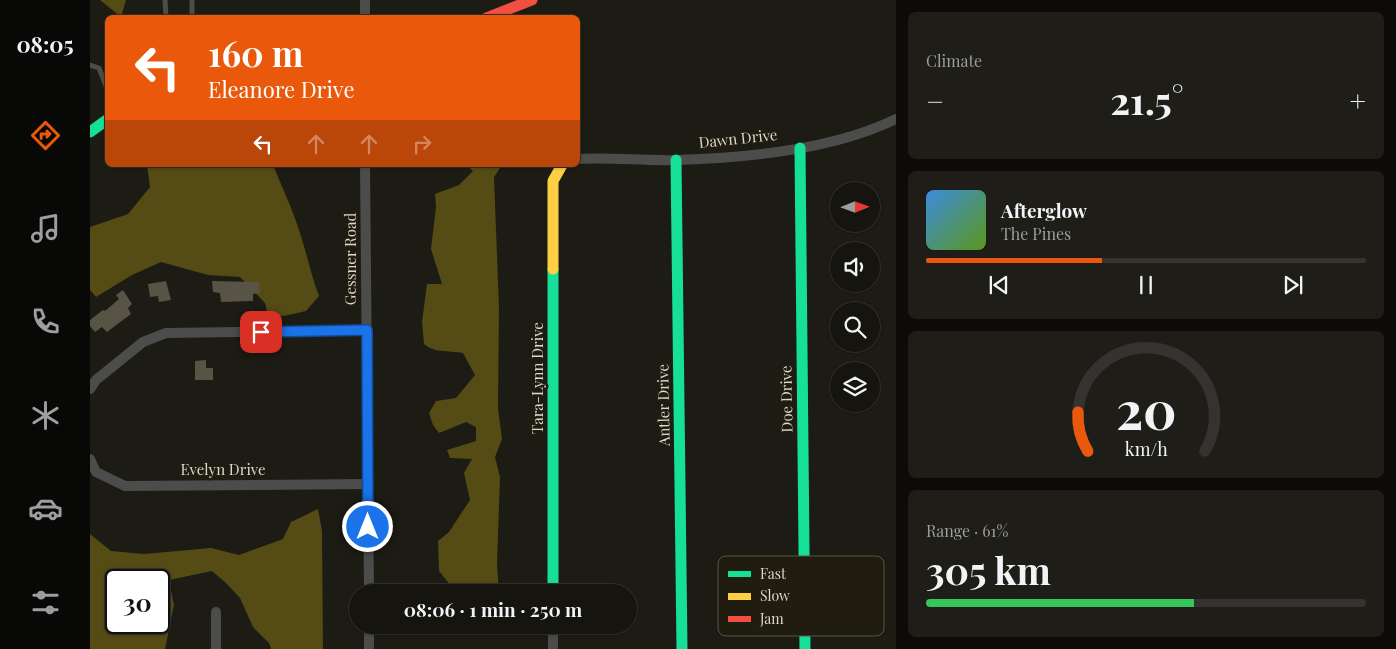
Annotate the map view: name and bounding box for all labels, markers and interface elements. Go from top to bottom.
text: 08:05 [16,29,74,59]
text: 160 m [208,29,303,76]
icon: left [125,35,190,100]
text: Climate [926,50,982,71]
text: Eleanore Drive [208,74,355,104]
text: 21.5° [1110,74,1183,125]
text: − [926,82,944,119]
text: + [1350,82,1366,119]
icon: directions [28,118,63,153]
street label: Dawn Drive [698,124,778,152]
icon: left [249,130,277,158]
icon: ahead [302,130,330,158]
icon: ahead [355,130,383,158]
icon: right [408,130,436,158]
north arrow [830,182,880,232]
map controls [830,182,880,412]
text: Afterglow [1001,197,1087,223]
icon: music [28,211,63,246]
street label: Gessner Road [340,213,360,305]
text: The Pines [1001,223,1071,244]
button: sound [830,242,880,292]
icon: previous [985,271,1013,299]
icon: pause [1132,271,1160,299]
icon: next [1279,271,1307,299]
button: search [830,302,880,352]
icon: phone [28,304,63,339]
pin [240,311,282,353]
icon: arrive [247,318,275,346]
street label: Tara-Lynn Drive [527,322,547,434]
button: layers [830,362,880,412]
street label: Antler Drive [652,364,674,447]
street label: Doe Drive [775,365,797,433]
text: 20 [1116,374,1176,443]
icon: climate [28,398,63,433]
text: km/h [1125,437,1168,460]
street label: Evelyn Drive [180,459,266,479]
icon: car [28,491,63,526]
position arrow [341,500,393,552]
text: Range · 61% [926,520,1008,541]
text: 305 km [926,544,1051,595]
legend [718,556,884,636]
text: Fast [760,564,787,583]
speed limit sign: 30 [105,569,170,634]
icon: filters [28,585,63,620]
text: Slow [760,586,790,605]
text: 08:06 · 1 min · 250 m [404,596,582,622]
text: Jam [759,609,784,628]

